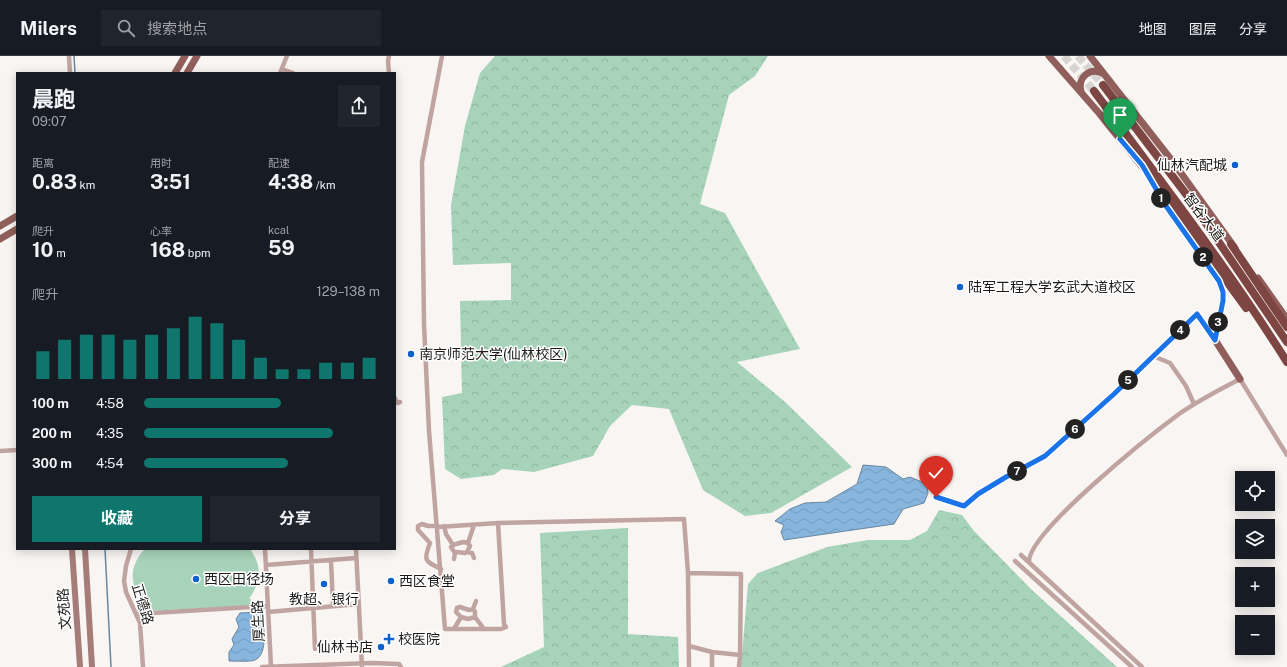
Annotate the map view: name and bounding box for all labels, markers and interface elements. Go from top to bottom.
search box [101,10,381,46]
text: Milers [20,17,77,39]
icon: search [115,17,137,39]
text: 搜索地点 [147,20,207,37]
text: 地图 [1139,21,1167,37]
text: 图层 [1189,21,1217,37]
text: 分享 [1239,21,1267,37]
button: share [338,85,380,127]
text: 晨跑 [32,86,76,112]
pin [1103,98,1137,139]
icon: arrive [1109,104,1131,126]
text: 09:07 [32,114,66,129]
text: 距离 [32,157,54,169]
text: 用时 [150,157,172,169]
text: 配速 [268,157,290,169]
place label: 仙林汽配城 [1157,157,1227,173]
marker: 仙林汽配城 [1230,160,1240,170]
text: 0.83 [32,170,77,194]
text: 3:51 [150,170,191,194]
text: 4:38 [268,170,313,194]
text: km [77,179,95,191]
text: /km [313,179,335,191]
pin: 1 [1151,188,1171,208]
street label: 智谷大道 [1181,190,1227,244]
text: 1 [1159,192,1163,204]
text: kcal [268,224,289,236]
text: 爬升 [32,225,54,237]
text: 心率 [150,225,172,237]
text: 59 [268,236,295,260]
text: 10 [32,238,53,262]
text: 168 [150,238,185,262]
text: m [53,247,66,259]
text: bpm [185,247,210,259]
pin: 2 [1193,247,1213,267]
text: 2 [1200,251,1207,263]
place label: 陆军工程大学玄武大道校区 [968,279,1136,295]
marker: 陆军工程大学玄武大道校区 [955,282,965,292]
text: 129–138 m [316,284,380,299]
text: 爬升 [32,287,58,302]
pin: 3 [1208,312,1228,332]
text: 3 [1214,316,1222,328]
pin: 4 [1170,320,1190,340]
text: 4 [1176,324,1184,336]
place label: 南京师范大学(仙林校区) [419,346,568,362]
marker: 南京师范大学(仙林校区) [406,349,416,359]
pin: 5 [1118,370,1138,390]
text: 5 [1124,374,1132,386]
text: 100 m [32,396,69,411]
text: 4:58 [96,396,124,411]
pin: 6 [1065,419,1085,439]
text: 6 [1071,423,1079,435]
text: 200 m [32,426,72,441]
text: 4:35 [96,426,124,441]
text: 300 m [32,456,72,471]
text: 4:54 [96,456,124,471]
pin [919,456,953,497]
pin: 7 [1007,461,1027,481]
icon: check [925,462,947,484]
text: 7 [1014,465,1020,477]
map controls [1235,471,1275,655]
button: locate [1235,471,1275,511]
button: 收藏 [32,496,202,542]
button: 分享 [210,496,380,542]
button: layers [1235,519,1275,559]
button: + [1235,567,1275,607]
place label: 西区田径场 [204,571,274,587]
place label: 西区食堂 [399,573,455,589]
marker: 西区田径场 [191,574,201,584]
marker: 西区食堂 [386,576,396,586]
marker: 教超、银行 [319,579,329,589]
street label: 正德路 [129,582,157,626]
street label: 文苑路 [55,587,73,631]
place label: 教超、银行 [289,591,359,607]
street label: 厚生路 [249,600,267,642]
button: − [1235,615,1275,655]
place label: 校医院 [398,631,440,647]
marker: 校医院 [383,633,395,645]
place label: 仙林书店 [317,639,373,655]
marker: 仙林书店 [376,642,386,652]

